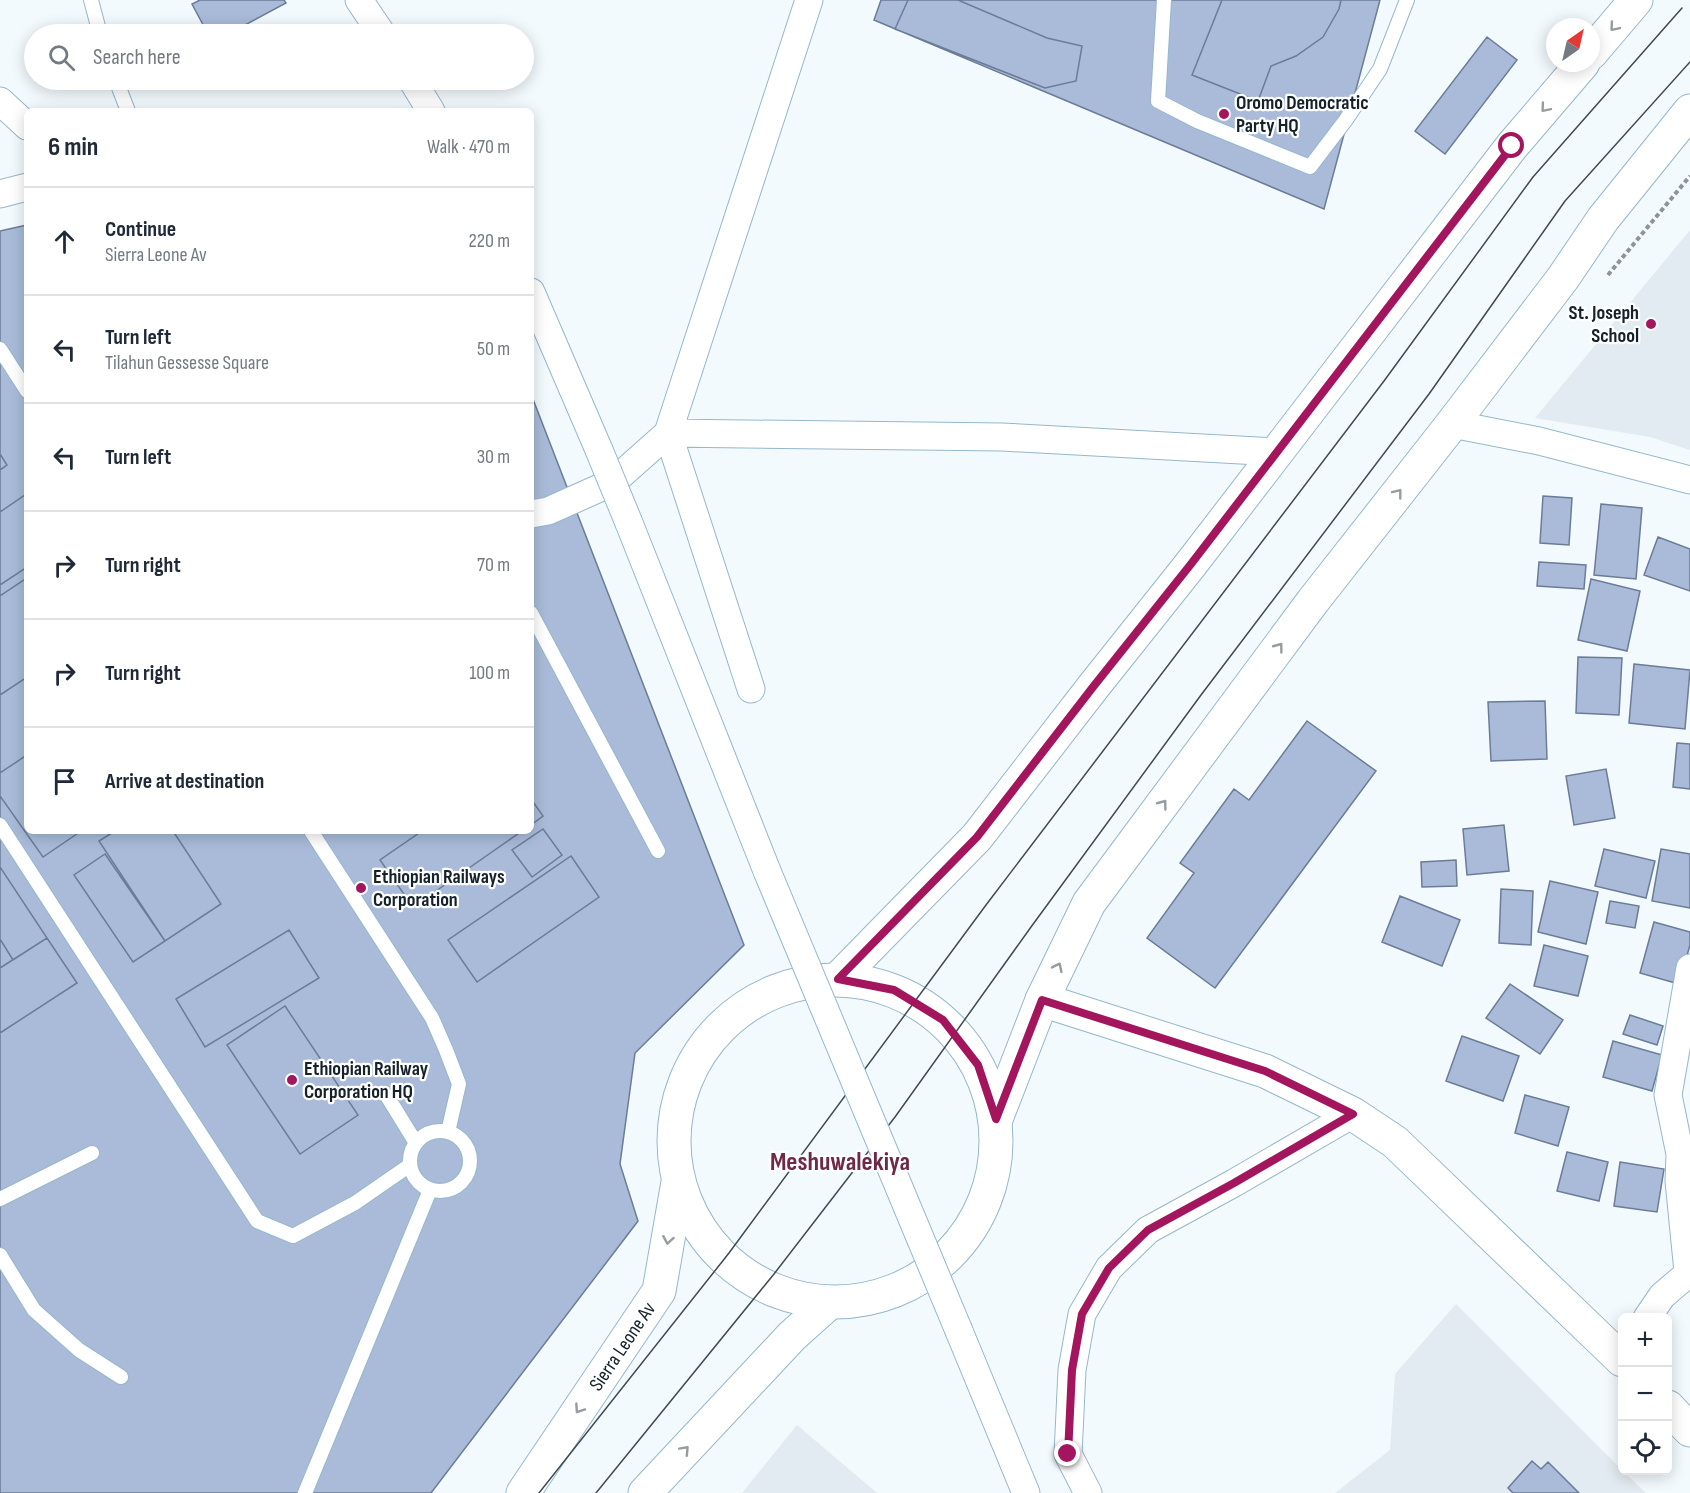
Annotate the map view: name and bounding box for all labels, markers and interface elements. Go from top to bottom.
north arrow [1546,18,1600,72]
one-way arrow [1610,20,1621,31]
search box [24,24,534,90]
icon: search [45,41,78,74]
text: Search here [93,44,180,71]
place label: Oromo Democratic Party HQ [1236,91,1369,138]
one-way arrow [1541,101,1552,112]
marker: Oromo Democratic Party HQ [1217,107,1231,121]
text: 6 min [48,132,98,163]
route start [1498,132,1524,158]
text: Walk · 470 m [427,135,510,159]
text: Continue [105,216,176,243]
icon: ahead [48,225,81,258]
text: 220 m [469,229,510,253]
text: Sierra Leone Av [105,243,207,267]
place label: St. Joseph School [1568,301,1639,348]
marker: St. Joseph School [1644,317,1658,331]
text: Turn left [105,324,171,351]
icon: left [48,333,81,366]
text: 50 m [477,337,510,361]
text: Tilahun Gessesse Square [105,351,269,375]
icon: left [48,441,81,474]
text: Turn left [105,444,171,471]
text: 30 m [477,445,510,469]
one-way arrow [1391,489,1402,500]
icon: right [48,549,81,582]
text: Turn right [105,552,181,579]
text: 70 m [477,553,510,577]
one-way arrow [1272,643,1283,654]
icon: right [48,657,81,690]
text: Turn right [105,660,181,687]
text: 100 m [469,661,510,685]
icon: arrive [48,765,81,798]
text: Arrive at destination [105,768,264,795]
one-way arrow [1155,800,1166,811]
place label: Ethiopian Railways Corporation [373,865,505,912]
marker: Ethiopian Railways Corporation [354,881,368,895]
one-way arrow [1051,963,1062,974]
place label: Ethiopian Railway Corporation HQ [304,1057,429,1104]
marker: Ethiopian Railway Corporation HQ [285,1073,299,1087]
district label: Meshuwalekiya [770,1147,910,1178]
one-way arrow [662,1234,675,1244]
street label: Sierra Leone Av [584,1298,661,1396]
map controls [1618,1313,1672,1475]
button: + [1618,1313,1672,1367]
button: − [1618,1367,1672,1421]
one-way arrow [575,1403,586,1414]
button: locate [1618,1421,1672,1475]
route end [1054,1440,1080,1466]
one-way arrow [678,1447,689,1457]

